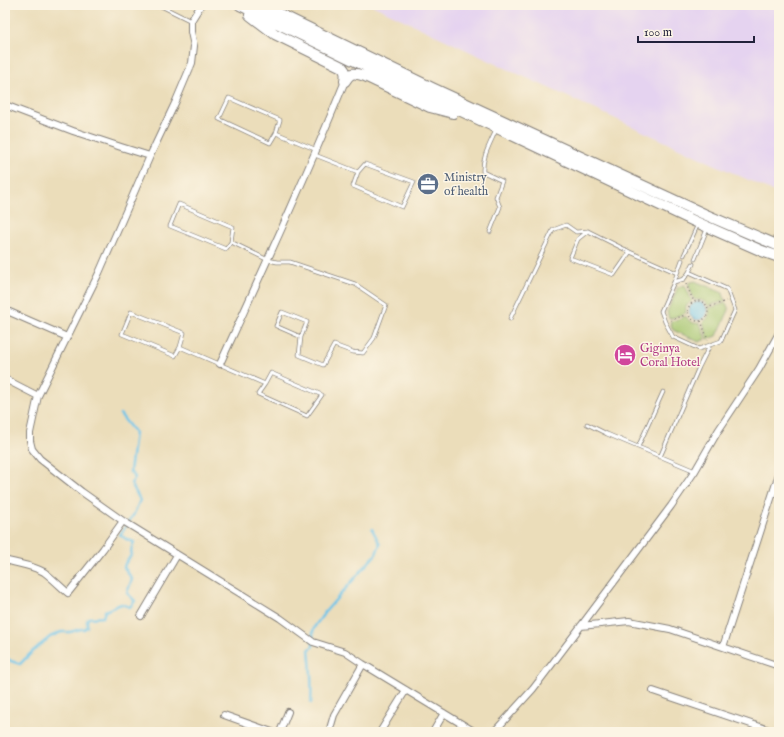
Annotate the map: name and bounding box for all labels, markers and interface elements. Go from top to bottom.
scale bar [638,18,754,44]
text: 100 m [644,25,672,40]
place label: Ministry of health [444,170,489,199]
office icon: Ministry of health [415,171,441,197]
place label: Giginya Coral Hotel [640,341,701,370]
hotel icon: Giginya Coral Hotel [612,342,638,368]

